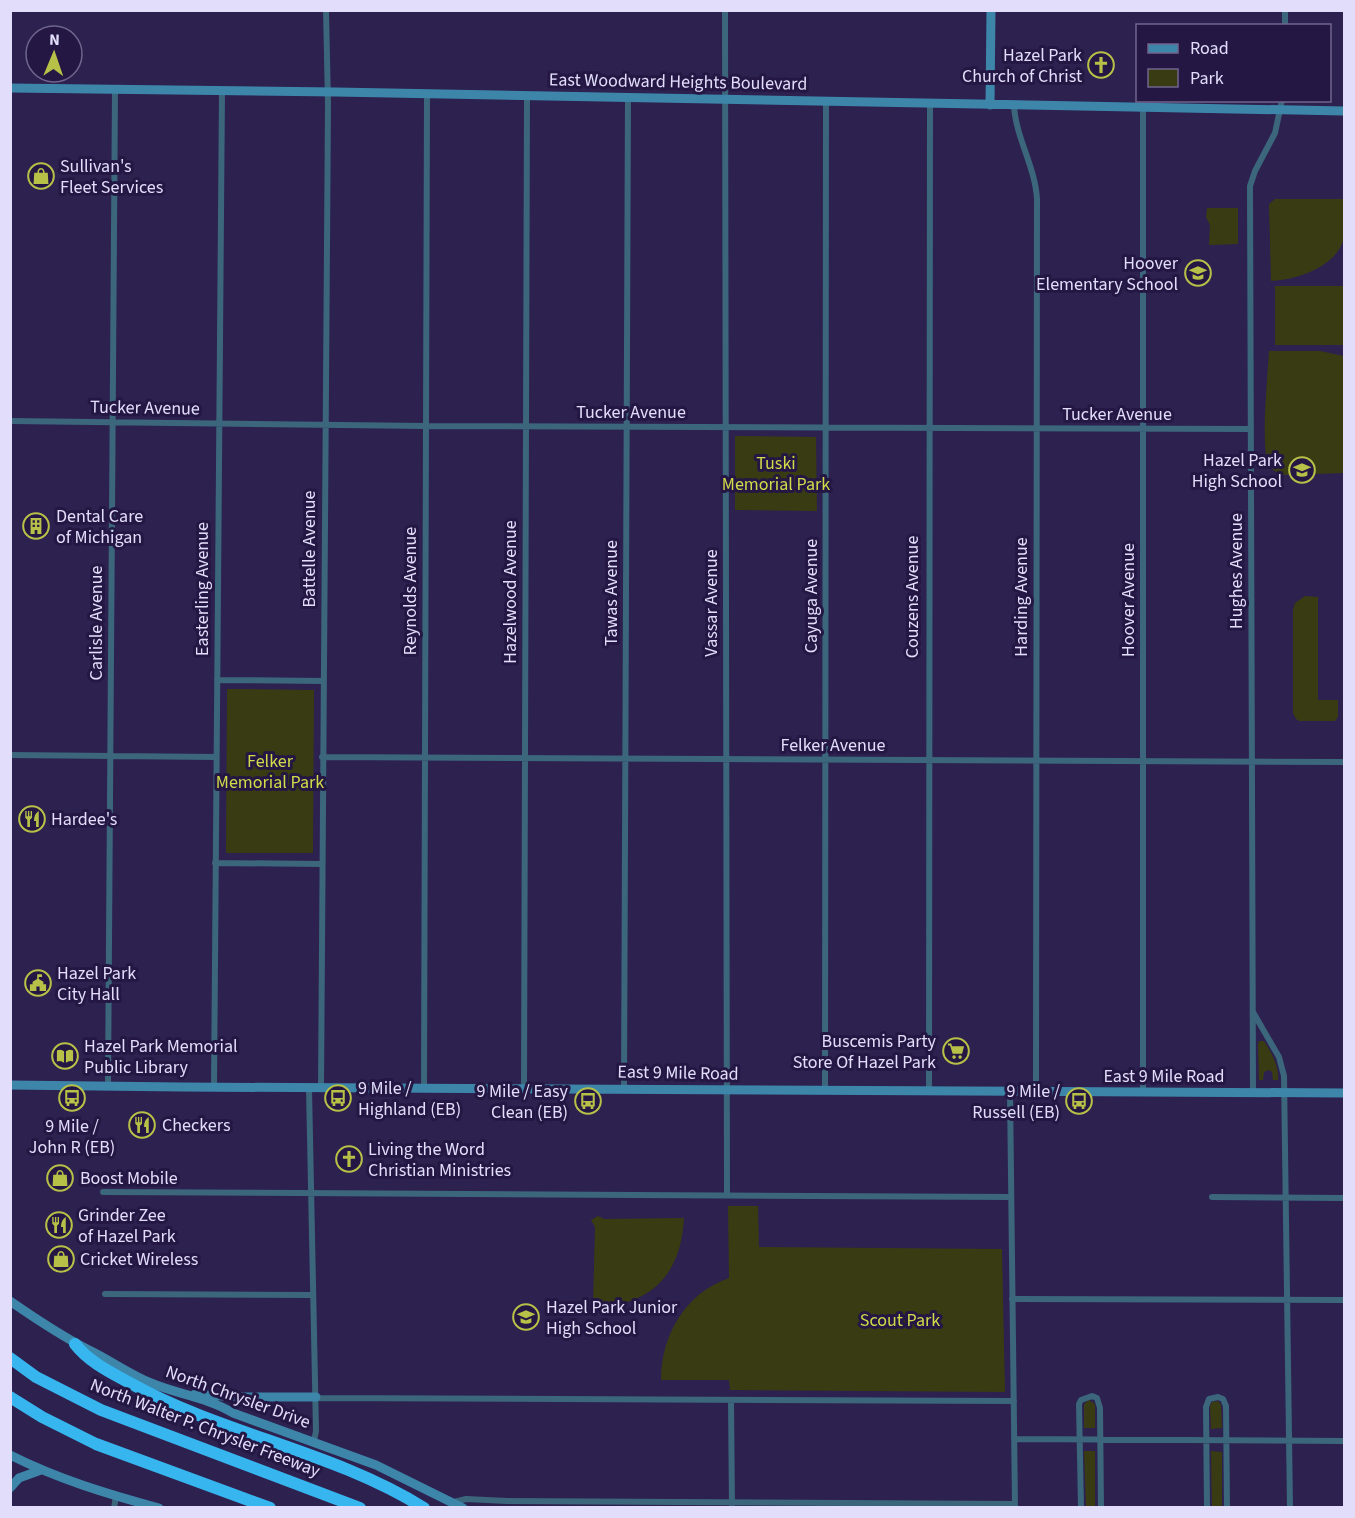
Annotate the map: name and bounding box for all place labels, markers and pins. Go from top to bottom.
place label: Hazel Park Church of Christ [962,43,1082,89]
church icon: Hazel Park Church of Christ [1086,50,1116,80]
place label: Sullivan's Fleet Services [60,154,163,200]
shop icon: Sullivan's Fleet Services [26,161,56,191]
place label: Hoover Elementary School [1036,251,1179,297]
school or university icon: Hoover Elementary School [1183,258,1213,288]
place label: Hazel Park High School [1192,448,1282,494]
school or university icon: Hazel Park High School [1287,455,1317,485]
place label: Dental Care of Michigan [56,504,143,550]
building icon: Dental Care of Michigan [21,511,51,541]
restaurant icon: Hardee's [17,804,47,834]
place label: Hardee's [51,807,117,832]
place label: Hazel Park City Hall [57,961,136,1007]
public building icon: Hazel Park City Hall [23,968,53,998]
place label: Buscemis Party Store Of Hazel Park [793,1029,937,1075]
place label: Hazel Park Memorial Public Library [84,1034,238,1080]
supermarket icon: Buscemis Party Store Of Hazel Park [941,1036,971,1066]
library icon: Hazel Park Memorial Public Library [50,1041,80,1071]
place label: 9 Mile / Highland (EB) [358,1076,461,1122]
place label: 9 Mile / Easy Clean (EB) [476,1079,569,1125]
place label: 9 Mile / Russell (EB) [972,1079,1061,1125]
bus stop icon: 9 Mile / John R (EB) [57,1083,87,1113]
bus stop icon: 9 Mile / Highland (EB) [323,1083,353,1113]
bus stop icon: 9 Mile / Easy Clean (EB) [573,1086,603,1116]
bus stop icon: 9 Mile / Russell (EB) [1064,1086,1094,1116]
restaurant icon: Checkers [127,1110,157,1140]
place label: Checkers [162,1113,230,1138]
place label: 9 Mile / John R (EB) [29,1114,115,1160]
place label: Living the Word Christian Ministries [368,1137,511,1183]
church icon: Living the Word Christian Ministries [334,1144,364,1174]
shop icon: Boost Mobile [45,1163,75,1193]
place label: Boost Mobile [80,1166,178,1191]
place label: Grinder Zee of Hazel Park [78,1203,176,1249]
restaurant icon: Grinder Zee of Hazel Park [44,1210,74,1240]
shop icon: Cricket Wireless [46,1244,76,1274]
place label: Cricket Wireless [80,1247,198,1272]
place label: Hazel Park Junior High School [546,1295,678,1341]
school or university icon: Hazel Park Junior High School [511,1302,541,1332]

